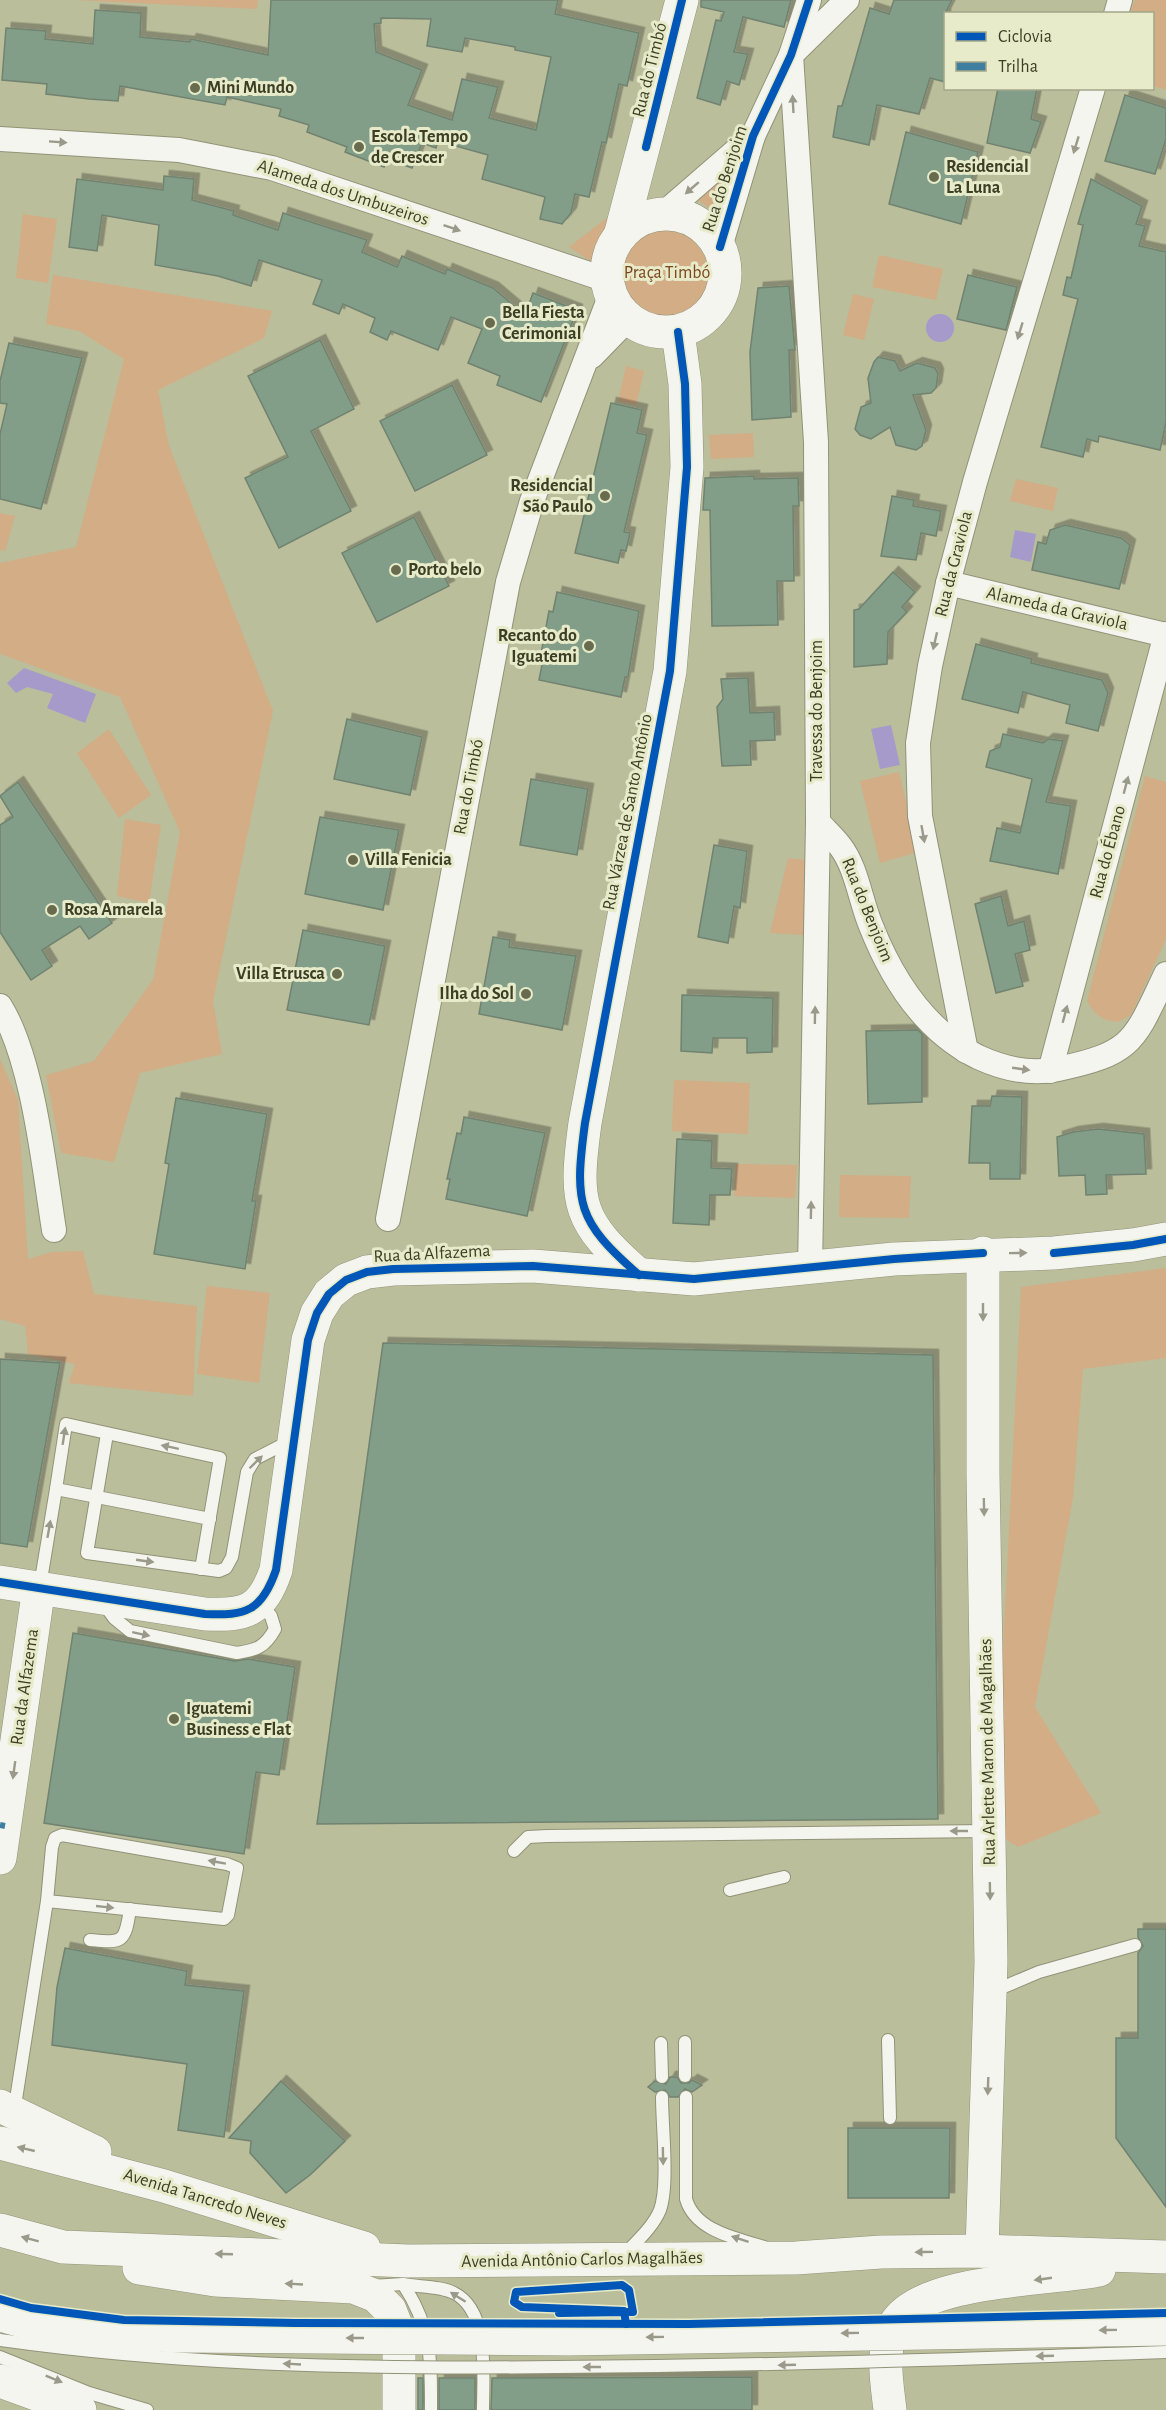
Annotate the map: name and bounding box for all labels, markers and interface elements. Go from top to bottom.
legend [944,12,1154,90]
street label: Rua do Timbó [630,21,670,119]
text: Ciclovia [998,28,1052,46]
text: Trilha [998,58,1038,76]
place label: Mini Mundo [207,79,294,97]
marker: Mini Mundo [188,81,202,95]
one-way arrow [789,95,798,114]
street label: Rua do Benjoim [699,124,751,234]
place label: Escola Tempo de Crescer [371,128,468,167]
one-way arrow [1071,136,1080,154]
one-way arrow [49,138,68,147]
marker: Escola Tempo de Crescer [352,140,366,154]
street label: Alameda dos Umbuzeiros [255,157,431,229]
place label: Residencial La Luna [946,158,1029,197]
marker: Residencial La Luna [927,170,941,184]
one-way arrow [685,181,700,194]
one-way arrow [443,223,461,233]
park label: Praça Timbó [624,264,711,282]
place label: Bella Fiesta Cerimonial [502,304,585,343]
marker: Bella Fiesta Cerimonial [483,316,497,330]
one-way arrow [1015,322,1024,340]
place label: Residencial São Paulo [510,477,593,516]
marker: Residencial São Paulo [598,489,612,503]
street label: Rua da Graviola [932,509,976,619]
place label: Porto belo [408,561,482,579]
marker: Porto belo [389,563,403,577]
street label: Alameda da Graviola [985,584,1129,634]
place label: Recanto do Iguatemi [498,627,577,666]
one-way arrow [930,631,939,650]
marker: Recanto do Iguatemi [582,639,596,653]
street label: Travessa do Benjoim [808,640,826,782]
street label: Rua Várzea de Santo Antônio [600,712,656,912]
street label: Rua do Timbó [451,738,487,836]
one-way arrow [1122,776,1131,794]
street label: Rua do Ébano [1084,803,1129,900]
one-way arrow [919,825,928,844]
place label: Villa Fenicia [365,851,452,869]
marker: Villa Fenicia [346,853,360,867]
street label: Rua do Benjoim [838,855,896,965]
place label: Rosa Amarela [64,901,163,919]
marker: Rosa Amarela [45,903,59,917]
place label: Villa Etrusca [236,965,325,983]
marker: Villa Etrusca [330,967,344,981]
place label: Ilha do Sol [439,985,514,1003]
marker: Ilha do Sol [519,987,533,1001]
one-way arrow [810,1005,819,1024]
one-way arrow [1061,1005,1070,1023]
one-way arrow [1012,1065,1031,1074]
one-way arrow [806,1200,816,1219]
street label: Rua da Alfazema [373,1242,491,1266]
one-way arrow [1009,1248,1028,1258]
one-way arrow [978,1302,988,1321]
one-way arrow [60,1426,69,1445]
one-way arrow [160,1442,179,1452]
one-way arrow [248,1455,263,1469]
one-way arrow [979,1497,989,1516]
one-way arrow [45,1520,54,1539]
one-way arrow [136,1557,155,1566]
street label: Rua da Alfazema [8,1628,42,1746]
one-way arrow [132,1630,151,1639]
street label: Rua Arlette Maron de Magalhães [977,1638,999,1866]
place label: Iguatemi Business e Flat [186,1700,291,1739]
marker: Iguatemi Business e Flat [167,1712,181,1726]
one-way arrow [9,1760,18,1779]
one-way arrow [950,1826,969,1836]
one-way arrow [207,1857,226,1866]
one-way arrow [985,1881,995,1900]
one-way arrow [95,1902,114,1912]
one-way arrow [983,2076,992,2095]
one-way arrow [17,2144,35,2154]
one-way arrow [658,2146,668,2165]
street label: Avenida Tancredo Neves [121,2166,289,2232]
one-way arrow [21,2233,39,2243]
one-way arrow [731,2234,749,2244]
one-way arrow [914,2247,933,2257]
one-way arrow [214,2249,233,2258]
street label: Avenida Antônio Carlos Magalhães [461,2249,703,2271]
one-way arrow [1033,2274,1052,2283]
one-way arrow [285,2279,304,2288]
one-way arrow [450,2292,467,2303]
one-way arrow [1098,2325,1117,2335]
one-way arrow [840,2328,859,2338]
one-way arrow [645,2332,664,2342]
one-way arrow [345,2333,364,2343]
one-way arrow [1035,2351,1054,2361]
one-way arrow [282,2359,301,2368]
one-way arrow [777,2360,796,2369]
one-way arrow [582,2362,601,2372]
one-way arrow [45,2375,63,2384]

